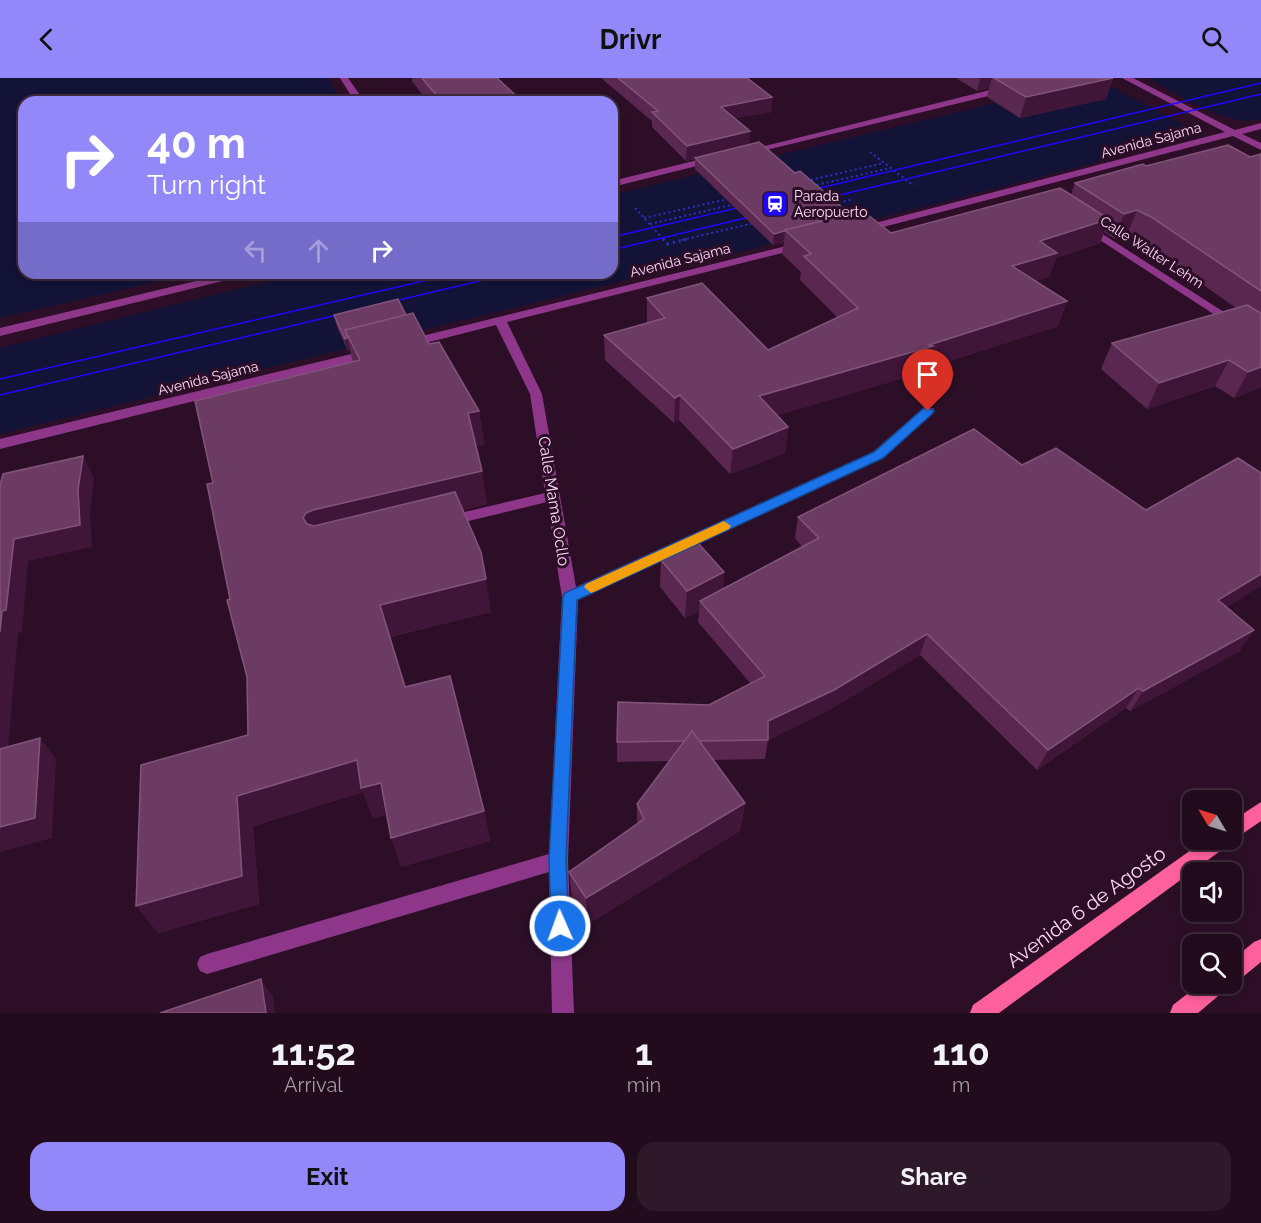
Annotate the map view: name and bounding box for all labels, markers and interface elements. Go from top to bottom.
icon: back [30,23,63,56]
icon: search [1198,23,1231,56]
text: Drivr [600,24,661,55]
text: 40 m [147,119,246,168]
street label: Avenida Sajama [1099,119,1203,161]
icon: right [48,120,126,198]
text: Turn right [147,169,266,200]
place label: Parada Aeropuerto [794,188,867,220]
station icon: Parada Aeropuerto [760,189,790,219]
street label: Calle Walter Lehm [1097,213,1207,291]
icon: left [239,234,272,267]
icon: ahead [302,234,335,267]
icon: right [365,234,398,267]
street label: Avenida Sajama [628,240,732,280]
pin [902,349,953,411]
street label: Avenida Sajama [156,358,260,398]
icon: arrive [911,358,944,391]
street label: Calle Mama Ocllo [534,435,574,567]
north arrow [1182,790,1242,850]
map controls [1182,790,1242,994]
street label: Avenida 6 de Agosto [1002,841,1170,973]
button: sound [1182,862,1242,922]
position arrow [528,894,592,958]
button: search [1182,934,1242,994]
text: 11:52 [271,1031,356,1073]
text: 1 [635,1031,653,1073]
text: 110 [932,1031,990,1073]
text: Arrival [284,1073,343,1097]
text: min [627,1073,661,1097]
text: m [952,1073,970,1097]
button: Exit [30,1142,625,1211]
button: Share [637,1142,1231,1211]

